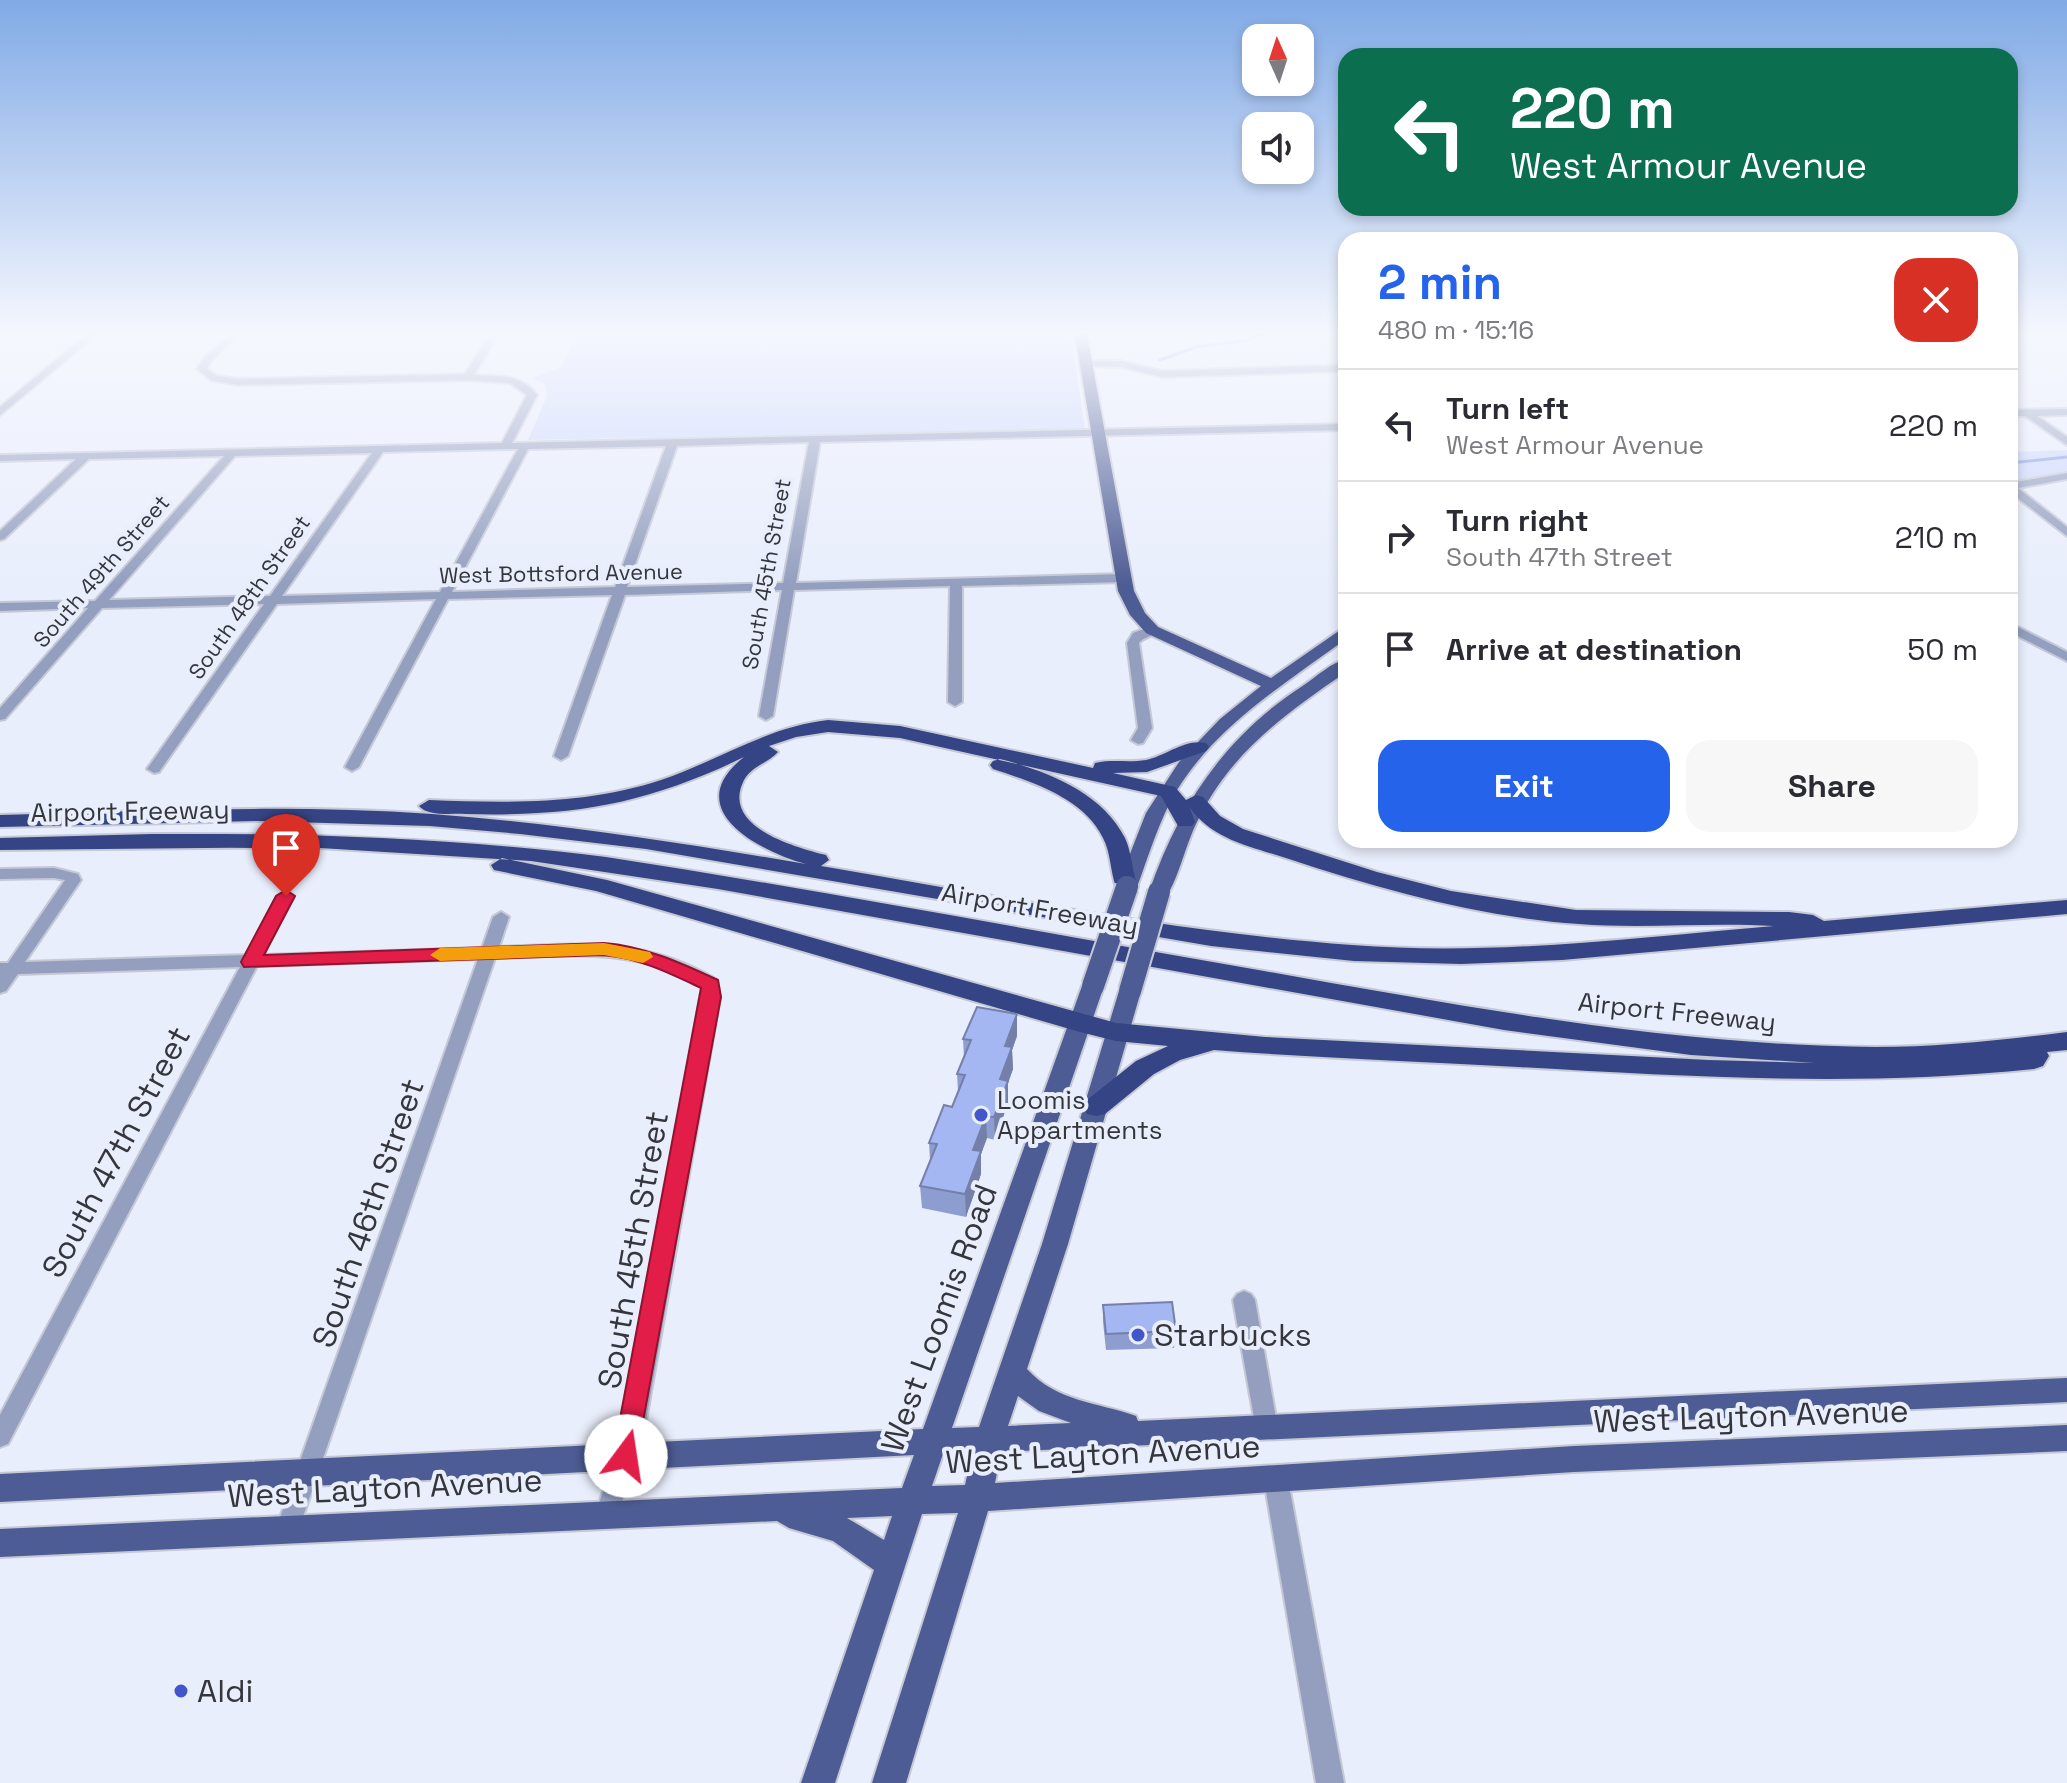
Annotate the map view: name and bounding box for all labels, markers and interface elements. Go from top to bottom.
north arrow [1242,24,1314,96]
map controls [1242,24,1314,184]
text: 220 m [1510,73,1675,144]
icon: left [1378,80,1482,184]
button: sound [1242,112,1314,184]
text: West Armour Avenue [1510,143,1867,189]
text: 2 min [1378,252,1502,313]
button: close [1894,258,1978,342]
text: 480 m · 15:16 [1378,313,1534,347]
text: Turn left [1446,389,1569,428]
icon: left [1378,403,1422,447]
text: 220 m [1889,406,1978,445]
text: West Armour Avenue [1446,428,1704,462]
street label: South 45th Street [735,476,797,672]
street label: South 49th Street [27,489,175,653]
text: Turn right [1446,501,1589,540]
street label: South 48th Street [182,510,316,684]
icon: right [1378,515,1422,559]
text: 210 m [1895,518,1978,557]
text: South 47th Street [1446,540,1673,574]
street label: West Bottsford Avenue [439,557,683,589]
icon: arrive [1378,627,1422,671]
text: Arrive at destination [1446,630,1742,669]
text: 50 m [1907,630,1978,669]
button: Exit [1378,740,1670,832]
button: Share [1686,740,1978,832]
street label: Airport Freeway [30,792,230,830]
pin [252,814,320,896]
icon: arrive [264,826,308,870]
street label: Airport Freeway [939,875,1141,943]
street label: Airport Freeway [1576,985,1778,1039]
street label: South 47th Street [33,1019,199,1285]
street label: South 46th Street [303,1073,433,1353]
place label: Loomis Appartments [997,1083,1163,1147]
marker: Loomis Appartments [972,1106,990,1124]
street label: South 45th Street [589,1108,677,1392]
street label: West Loomis Road [872,1179,1006,1457]
place label: Starbucks [1154,1315,1312,1355]
marker: Starbucks [1129,1326,1147,1344]
street label: West Layton Avenue [1593,1391,1909,1441]
position arrow [584,1414,668,1498]
street label: West Layton Avenue [944,1426,1262,1482]
street label: West Layton Avenue [226,1460,544,1516]
place label: Aldi [197,1671,253,1711]
marker: Aldi [172,1682,190,1700]

